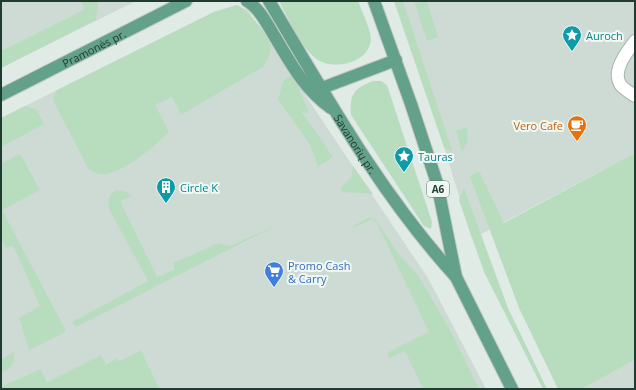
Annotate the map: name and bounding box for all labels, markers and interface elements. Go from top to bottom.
place icon: Auroch [561,24,583,52]
street label: Pramonės pr. [59,25,128,70]
place label: Auroch [586,28,623,43]
street label: Savanorių pr. [331,111,381,176]
cafe icon: Vero Cafe [566,114,588,142]
place label: Vero Cafe [513,118,563,133]
place icon: Tauras [393,145,415,173]
place label: Tauras [418,149,453,164]
building icon: Circle K [155,176,177,204]
place label: Circle K [180,180,218,195]
road number: A6 [427,181,449,197]
place label: Promo Cash & Carry [288,258,350,286]
supermarket icon: Promo Cash & Carry [263,260,285,288]

